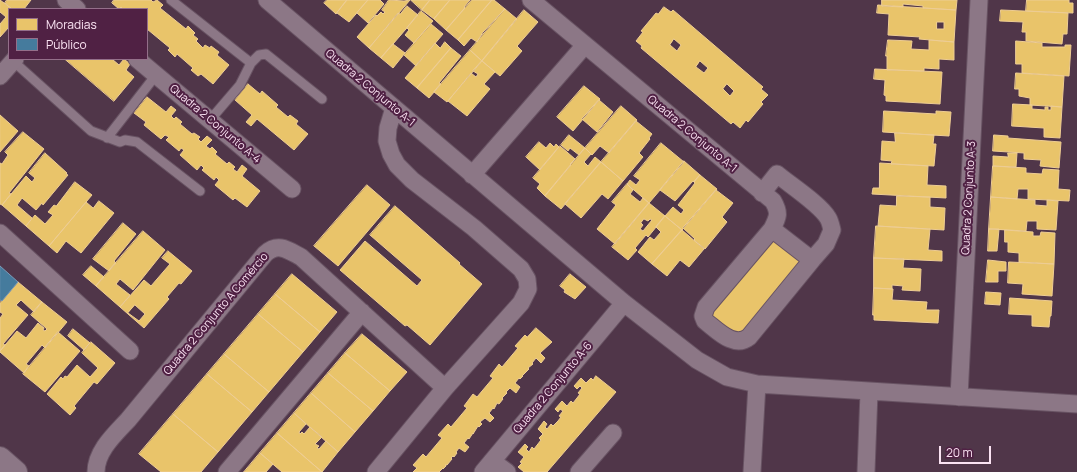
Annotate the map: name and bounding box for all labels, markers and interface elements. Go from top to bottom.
legend [8,8,148,60]
text: Moradias [46,16,97,33]
text: Público [46,36,87,53]
street label: Quadra 2 Conjunto A-1 [323,47,417,129]
street label: Quadra 2 Conjunto A-4 [167,82,263,166]
street label: Quadra 2 Conjunto A-1 [645,93,739,175]
street label: Quadra 2 Conjunto A-3 [959,141,979,255]
street label: Quadra 2 Conjunto A Comércio [161,250,271,378]
street label: Quadra 2 Conjunto A-6 [511,340,595,436]
scale bar [941,438,993,464]
text: 20 m [946,444,973,461]

